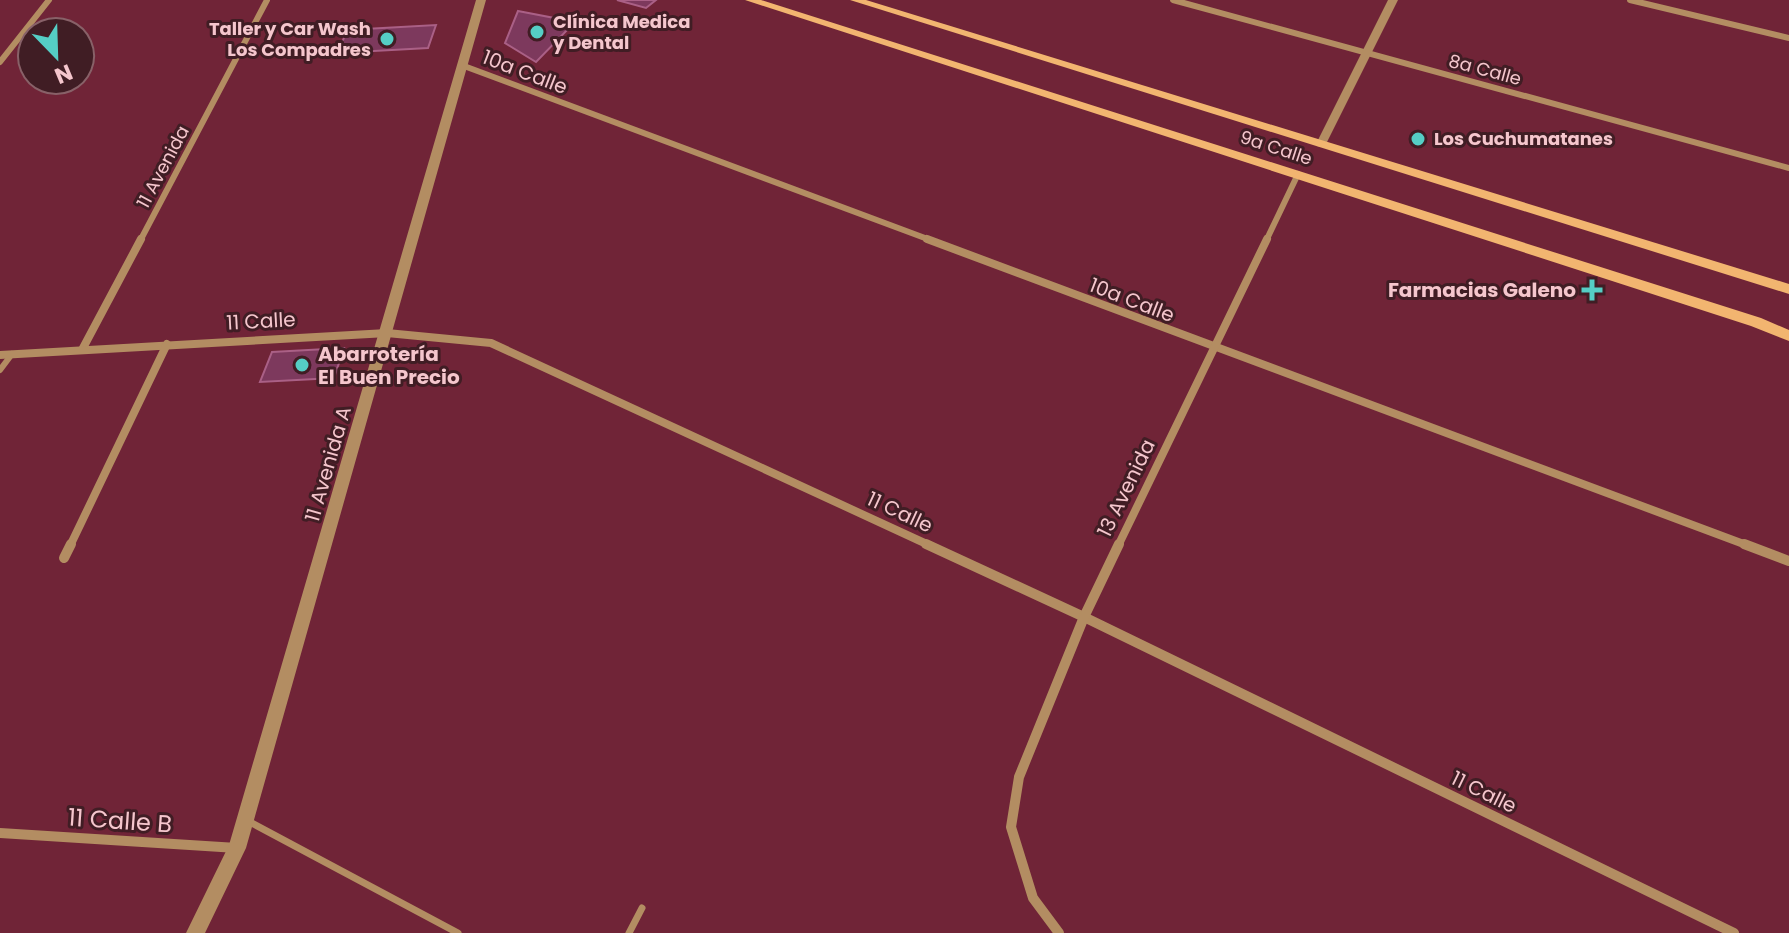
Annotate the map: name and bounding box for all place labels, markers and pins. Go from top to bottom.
place label: Clínica Medica y Dental [552,9,690,55]
place label: Taller y Car Wash Los Compadres [209,16,371,62]
marker: Clínica Medica y Dental [528,23,546,41]
marker: Taller y Car Wash Los Compadres [378,30,396,48]
place label: Los Cuchumatanes [1434,126,1613,151]
marker: Los Cuchumatanes [1409,130,1427,148]
place label: Farmacias Galeno [1388,276,1576,304]
marker: Farmacias Galeno [1583,281,1601,299]
place label: Abarrotería El Buen Precio [318,340,460,391]
marker: Abarrotería El Buen Precio [293,356,311,374]

